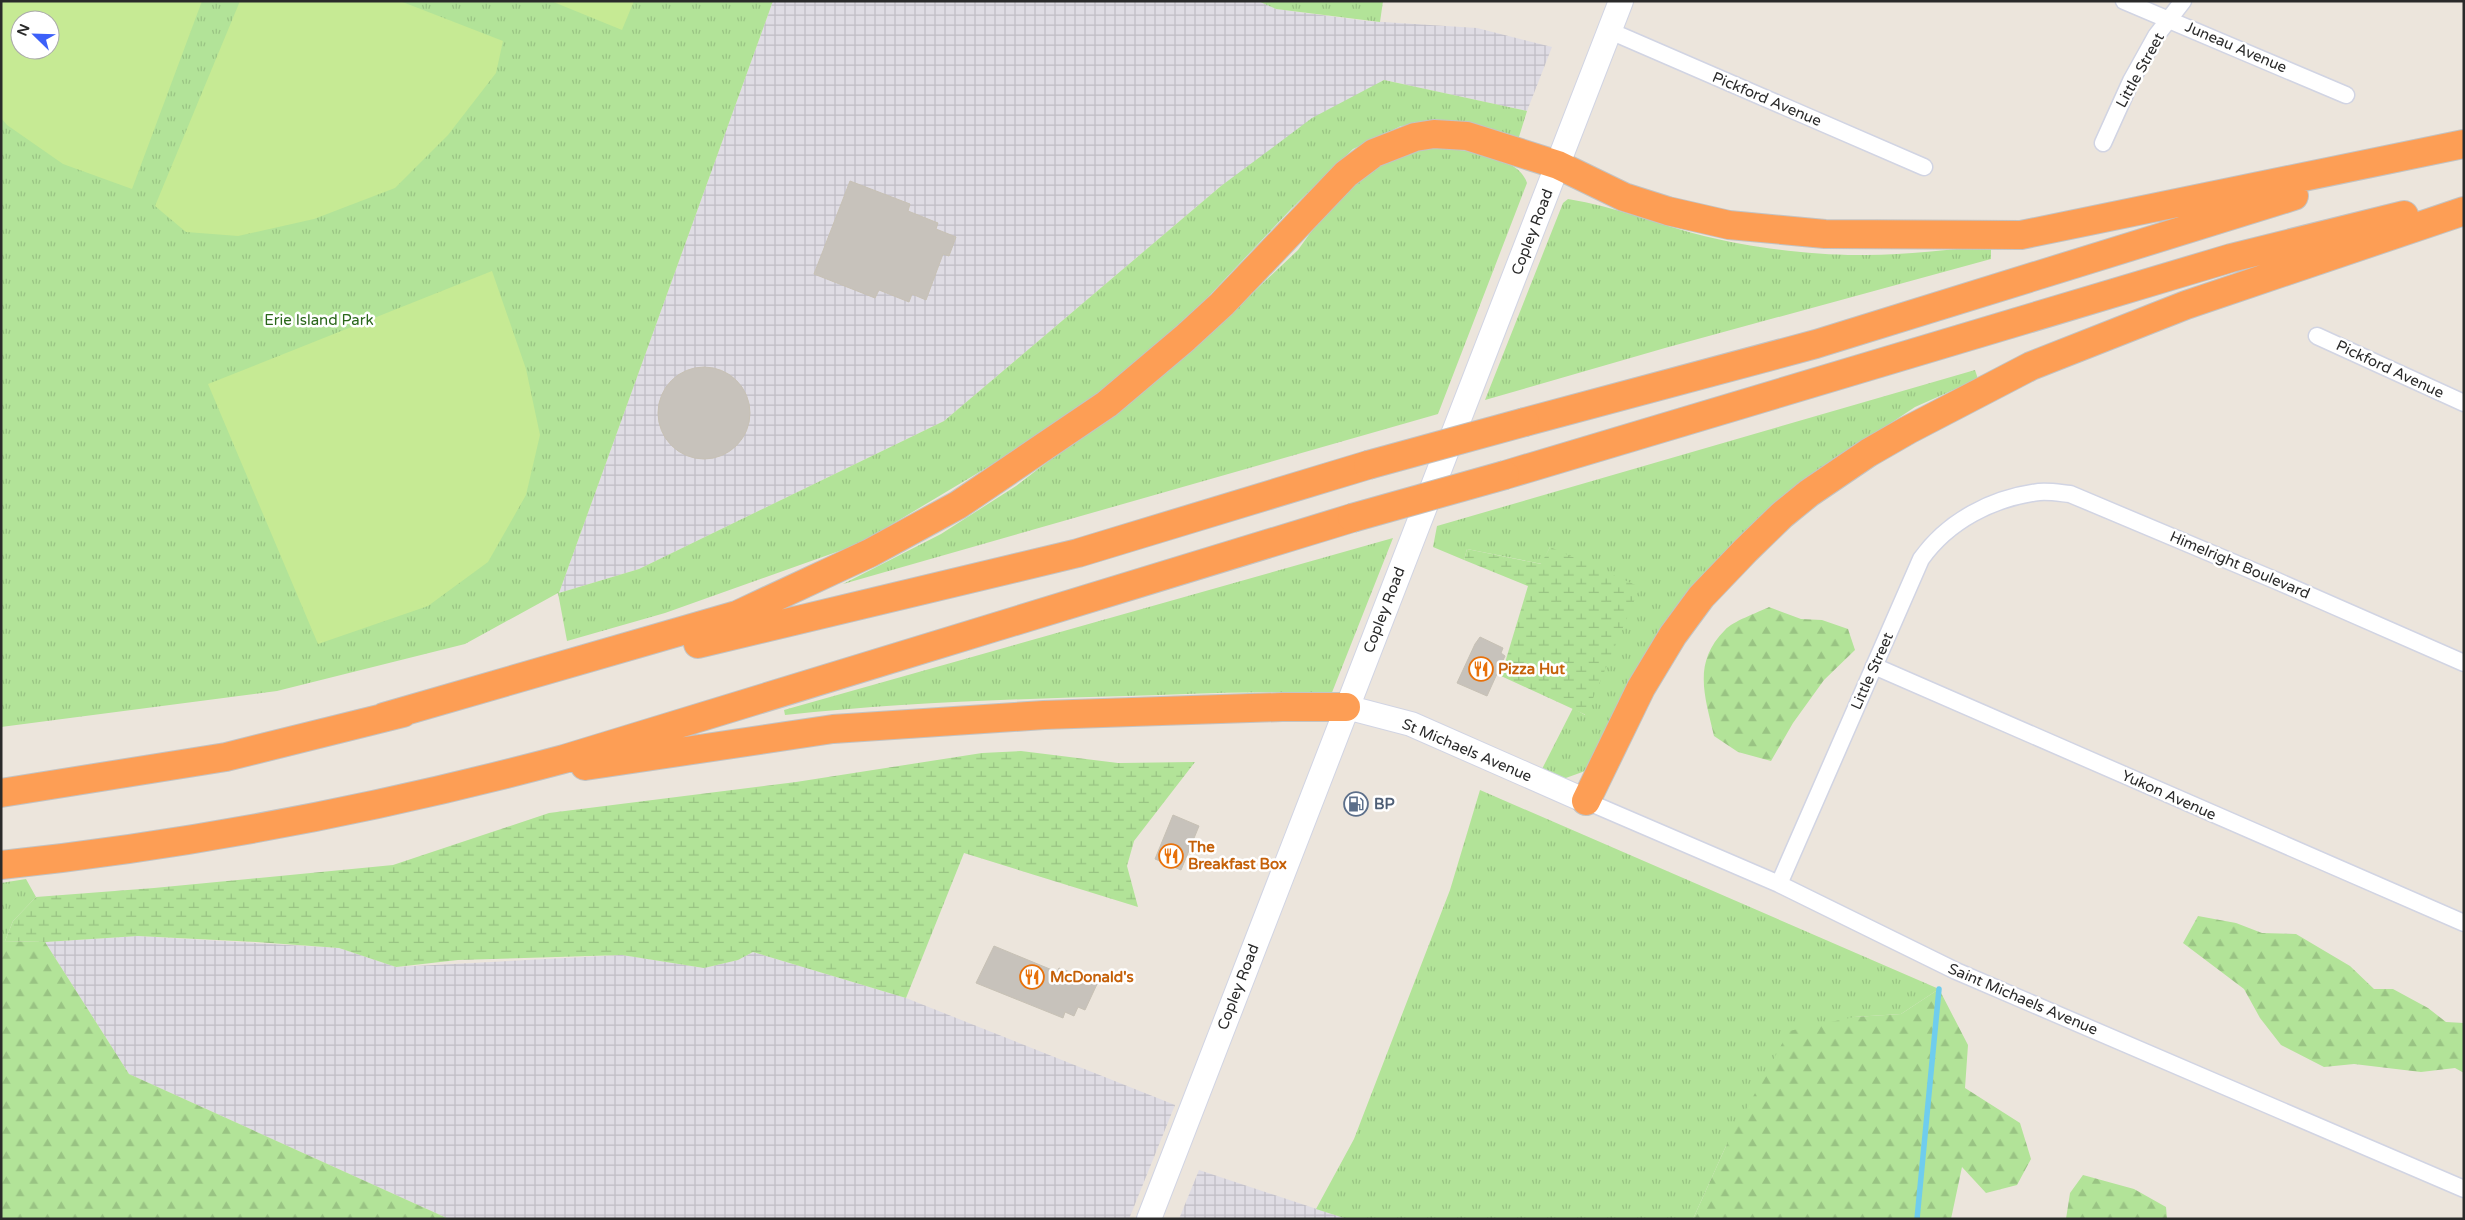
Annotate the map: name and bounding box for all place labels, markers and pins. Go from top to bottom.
restaurant icon: Pizza Hut [1468,656,1494,682]
place label: Pizza Hut [1498,660,1565,678]
fuel station icon: BP [1343,791,1369,817]
place label: BP [1374,795,1394,813]
place label: The Breakfast Box [1187,838,1287,873]
restaurant icon: The Breakfast Box [1158,843,1184,869]
restaurant icon: McDonald's [1019,964,1045,990]
place label: McDonald's [1050,968,1134,986]

